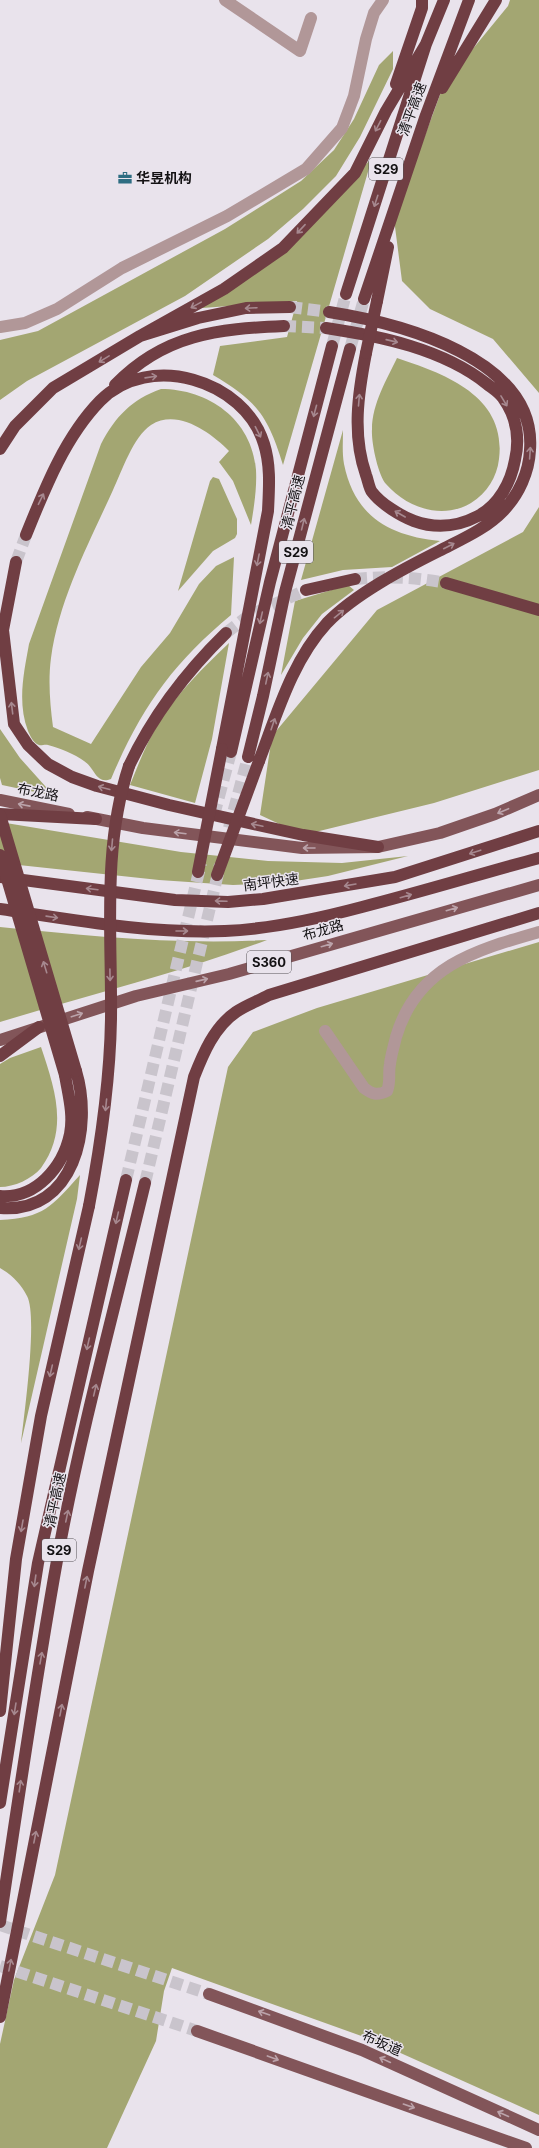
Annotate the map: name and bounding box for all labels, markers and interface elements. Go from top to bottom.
street label: 清平高速 [394,80,429,138]
one-way arrow [374,120,381,132]
road number: S29 [369,158,403,180]
place label: 华昱机构 [136,169,192,186]
office icon: 华昱机构 [117,170,133,186]
one-way arrow [372,194,379,207]
one-way arrow [296,224,306,234]
one-way arrow [190,301,202,309]
one-way arrow [245,304,258,312]
one-way arrow [385,337,398,345]
one-way arrow [98,355,110,363]
one-way arrow [144,373,157,381]
one-way arrow [356,394,363,407]
one-way arrow [501,395,509,407]
one-way arrow [311,404,318,417]
one-way arrow [255,426,263,438]
one-way arrow [527,447,534,460]
street label: 清平高速 [277,473,308,531]
one-way arrow [38,493,45,505]
one-way arrow [394,510,406,518]
one-way arrow [299,518,307,531]
road number: S29 [279,541,313,563]
one-way arrow [442,542,454,549]
one-way arrow [254,553,262,566]
one-way arrow [333,610,344,618]
one-way arrow [257,611,265,624]
one-way arrow [264,672,272,685]
one-way arrow [8,701,16,714]
one-way arrow [270,718,277,731]
street label: 布龙路 [16,779,60,804]
one-way arrow [97,784,110,791]
one-way arrow [18,801,31,809]
one-way arrow [498,808,510,815]
one-way arrow [251,821,264,829]
one-way arrow [174,829,187,837]
one-way arrow [108,838,116,851]
one-way arrow [303,844,316,852]
one-way arrow [469,849,482,856]
street label: 南坪快速 [242,870,300,893]
one-way arrow [344,881,357,889]
one-way arrow [86,885,99,893]
one-way arrow [399,892,412,899]
one-way arrow [215,898,228,905]
one-way arrow [446,905,459,912]
one-way arrow [46,913,59,921]
street label: 布龙路 [300,916,345,943]
one-way arrow [175,927,188,935]
one-way arrow [321,941,334,948]
road number: S360 [247,951,291,973]
one-way arrow [41,960,48,973]
one-way arrow [106,968,114,981]
one-way arrow [196,976,209,984]
one-way arrow [71,1011,84,1018]
one-way arrow [102,1098,109,1111]
one-way arrow [112,1211,120,1224]
one-way arrow [75,1237,83,1250]
one-way arrow [83,1338,91,1351]
one-way arrow [47,1364,55,1377]
one-way arrow [92,1383,100,1396]
street label: 清平高速 [40,1471,69,1529]
one-way arrow [63,1510,71,1523]
one-way arrow [17,1519,25,1532]
road number: S29 [42,1539,76,1561]
one-way arrow [31,1574,39,1587]
one-way arrow [83,1576,91,1589]
one-way arrow [37,1652,45,1665]
one-way arrow [11,1702,19,1715]
one-way arrow [58,1704,66,1717]
one-way arrow [16,1780,24,1793]
one-way arrow [32,1831,40,1844]
one-way arrow [7,1959,15,1972]
one-way arrow [258,2009,270,2017]
street label: 布坂道 [360,2026,405,2059]
one-way arrow [267,2055,279,2063]
one-way arrow [379,2056,391,2063]
one-way arrow [403,2103,416,2110]
one-way arrow [497,2110,509,2118]

